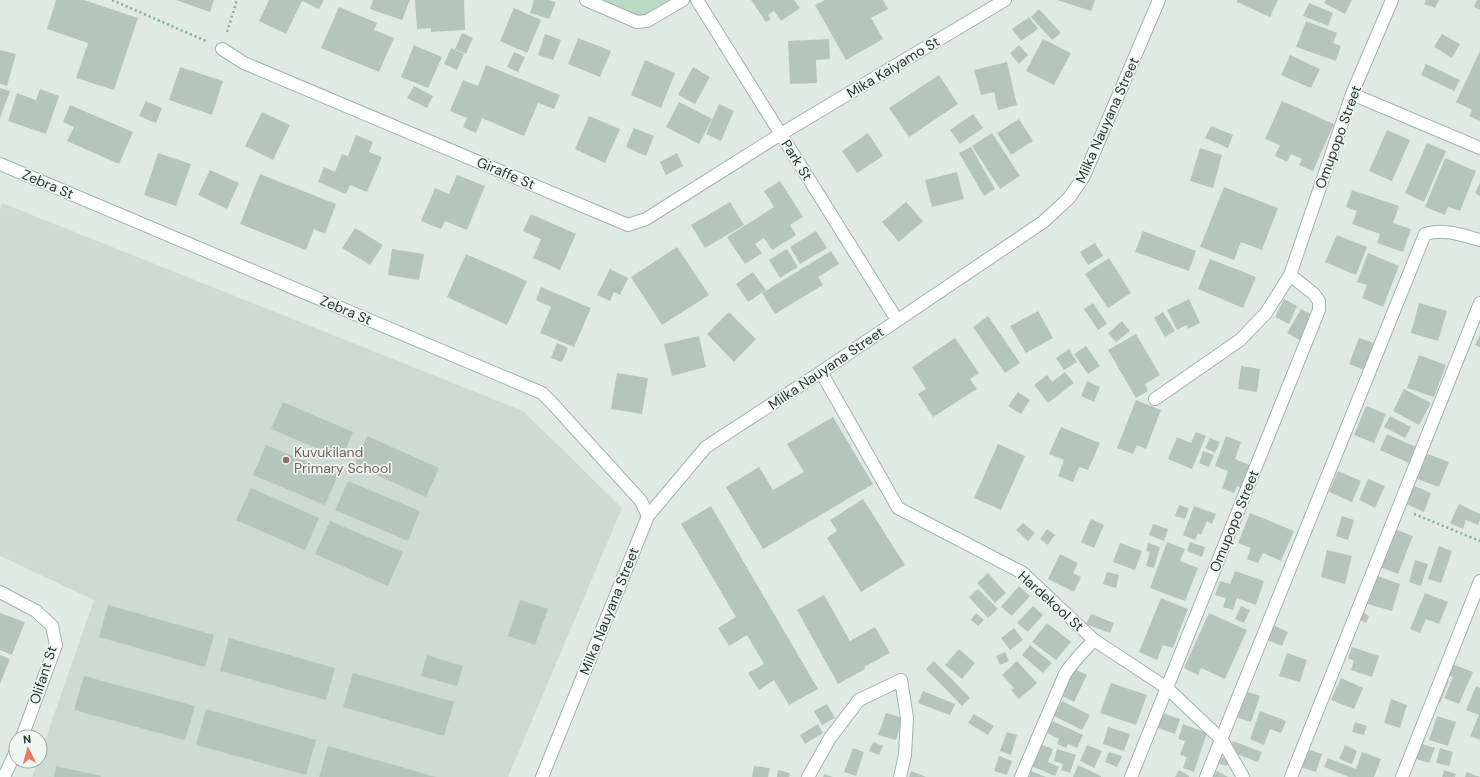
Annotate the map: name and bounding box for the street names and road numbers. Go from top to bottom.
street label: Mika Kaiyamo St [843,32,943,102]
street label: Milka Nauyana Street [1071,54,1143,186]
street label: Omupopo Street [1311,83,1365,191]
street label: Park St [777,136,817,184]
street label: Giraffe St [474,153,538,193]
street label: Zebra St [19,165,77,203]
street label: Zebra St [317,291,375,329]
street label: Milka Nauyana Street [765,323,887,413]
street label: Omupopo Street [1205,467,1263,575]
street label: Milka Nauyana Street [575,545,643,677]
street label: Hardekool St [1014,567,1088,635]
street label: Olifant St [25,644,61,706]

